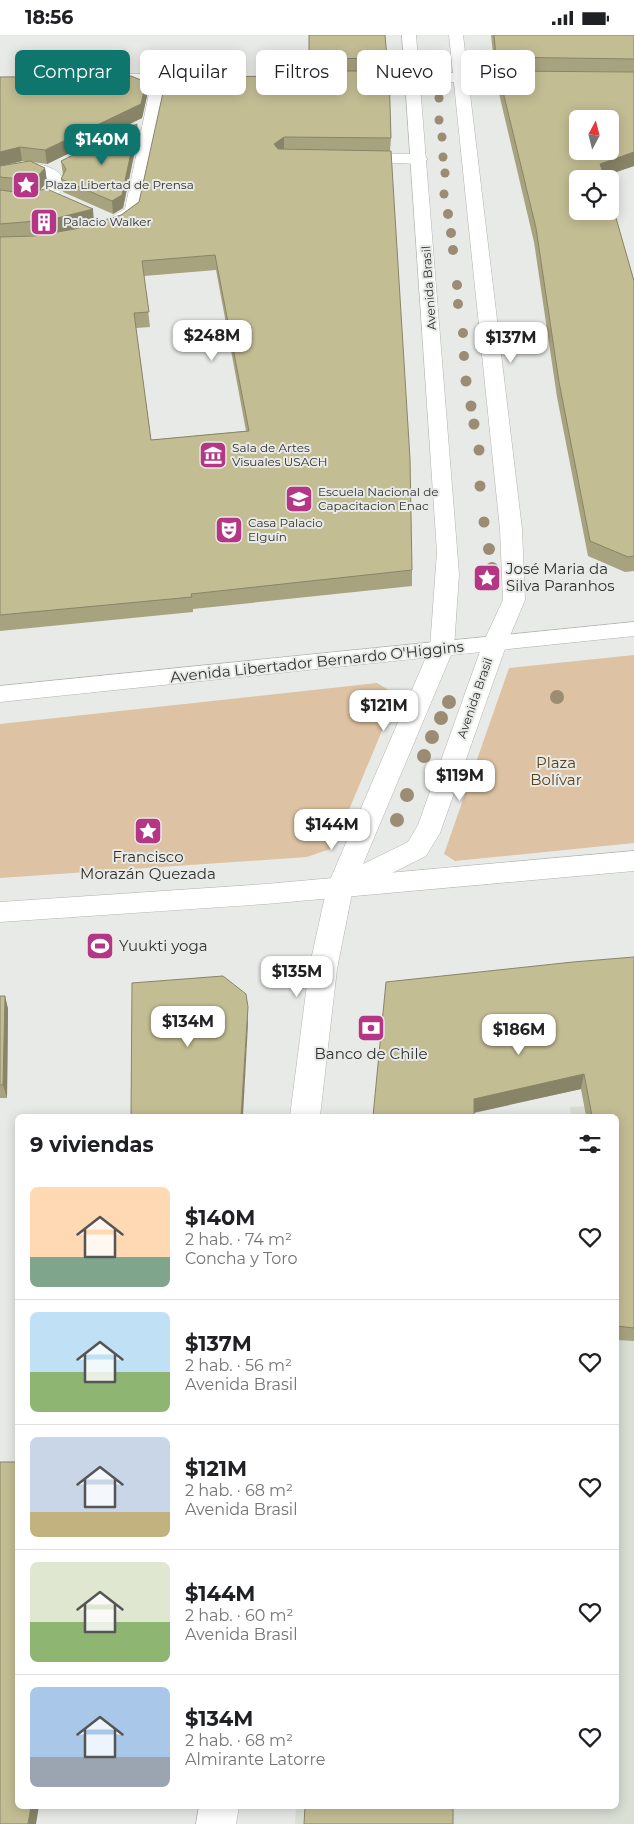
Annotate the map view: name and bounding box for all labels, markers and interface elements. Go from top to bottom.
text: 18:56 [25,6,73,29]
chip: Comprar [15,50,130,95]
chip: Alquilar [140,50,246,95]
chip: Filtros [256,50,347,95]
chip: Nuevo [357,50,451,95]
chip: Piso [461,50,535,95]
north arrow [569,110,619,160]
map controls [569,110,619,220]
pin: $140M [67,123,137,166]
text: $140M [75,130,129,149]
place icon: Plaza Libertad de Prensa [11,170,41,200]
button: locate [569,170,619,220]
place label: Plaza Libertad de Prensa [45,177,194,192]
building icon: Palacio Walker [29,207,59,237]
place label: Palacio Walker [63,214,152,229]
street label: Avenida Brasil [418,245,439,331]
pin: $248M [177,319,247,362]
pin: $137M [476,321,546,364]
text: $248M [184,326,240,345]
text: $137M [486,328,536,347]
museum icon: Sala de Artes Visuales USACH [198,440,228,470]
place label: Sala de Artes Visuales USACH [232,440,328,469]
school or university icon: Escuela Nacional de Capacitacion Enac [284,484,314,514]
place label: Escuela Nacional de Capacitacion Enac [318,484,439,513]
theatre icon: Casa Palacio Elguín [214,515,244,545]
place label: Casa Palacio Elguín [248,515,323,544]
place label: José Maria da Silva Paranhos [505,559,615,595]
place icon: José Maria da Silva Paranhos [472,563,502,593]
street label: Avenida Libertador Bernardo O'Higgins [169,637,465,686]
street label: Avenida Brasil [454,656,495,740]
pin: $121M [349,689,419,732]
text: $121M [360,696,408,715]
park label: Plaza Bolívar [530,753,582,789]
pin: $119M [425,759,495,802]
text: $119M [436,766,484,785]
pin: $144M [297,809,367,851]
text: $144M [305,815,359,834]
place icon: Francisco Morazán Quezada [133,816,163,846]
place label: Francisco Morazán Quezada [80,847,216,883]
sports icon: Yuukti yoga [85,931,115,961]
place label: Yuukti yoga [119,936,208,955]
pin: $135M [262,955,332,998]
text: $135M [272,962,322,981]
pin: $134M [153,1005,223,1048]
text: $134M [162,1012,214,1031]
bank icon: Banco de Chile [356,1013,386,1043]
pin: $186M [484,1013,554,1056]
text: $186M [493,1020,545,1039]
place label: Banco de Chile [314,1044,428,1063]
icon: filters [576,1130,604,1158]
text: 9 viviendas [30,1132,154,1157]
text: $140M [185,1205,255,1230]
icon: home [70,1207,130,1267]
icon: heart [576,1223,604,1251]
text: 2 hab. · 74 m² [185,1230,292,1249]
text: Concha y Toro [185,1249,298,1268]
text: $137M [185,1331,252,1356]
icon: home [70,1332,130,1392]
icon: heart [576,1348,604,1376]
text: 2 hab. · 56 m² [185,1356,292,1375]
text: Avenida Brasil [185,1375,297,1394]
text: $121M [185,1456,247,1481]
icon: home [70,1457,130,1517]
icon: heart [576,1473,604,1501]
text: 2 hab. · 68 m² [185,1481,293,1500]
text: Avenida Brasil [185,1500,297,1519]
text: $144M [185,1581,255,1606]
icon: home [70,1582,130,1642]
icon: heart [576,1598,604,1626]
text: 2 hab. · 60 m² [185,1606,293,1625]
text: Avenida Brasil [185,1625,297,1644]
text: $134M [185,1706,253,1731]
icon: home [70,1707,130,1767]
icon: heart [576,1723,604,1751]
text: 2 hab. · 68 m² [185,1731,293,1750]
text: Almirante Latorre [185,1750,325,1769]

